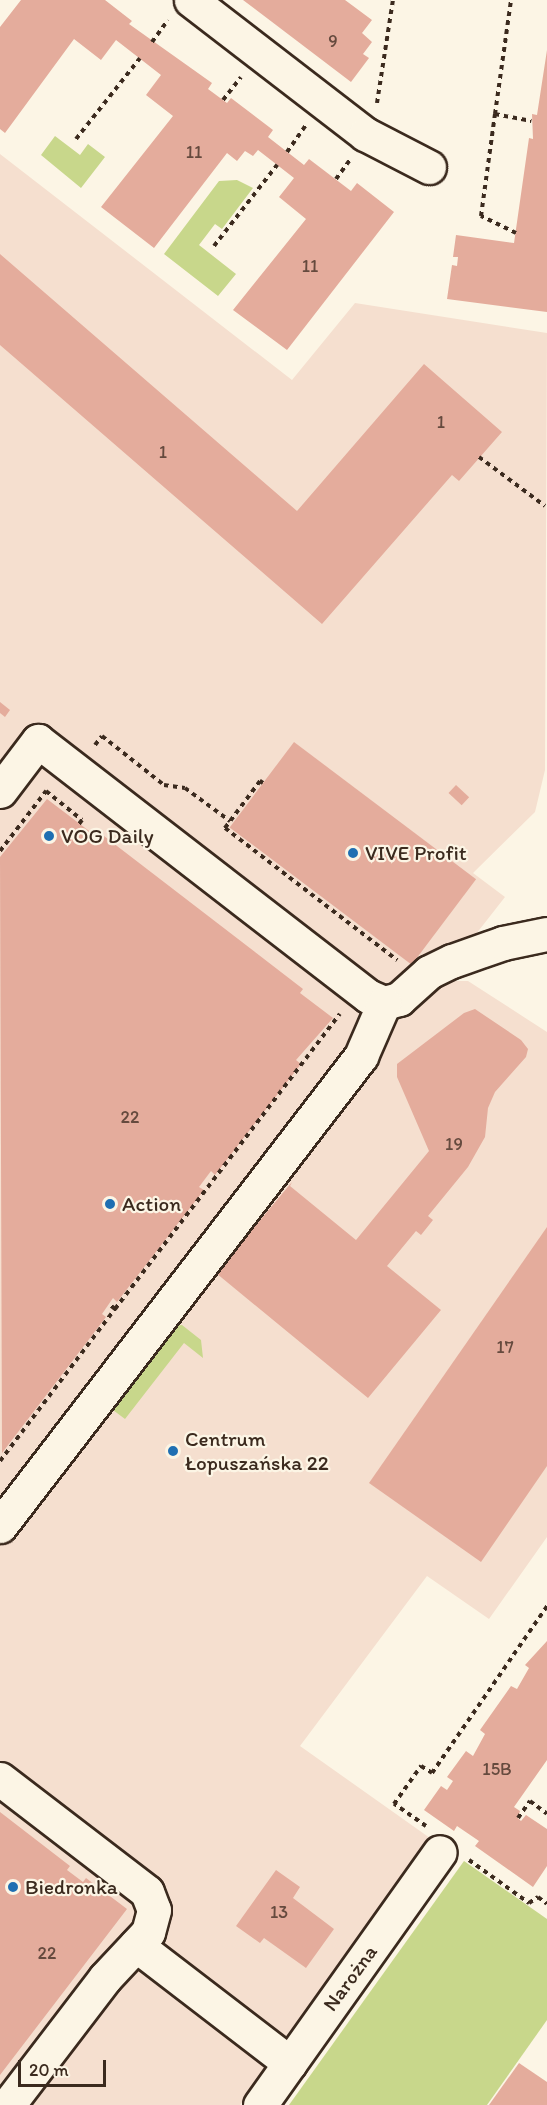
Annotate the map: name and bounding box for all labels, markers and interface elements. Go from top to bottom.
house number: 9 [328,30,338,52]
house number: 11 [186,141,202,163]
house number: 11 [302,255,318,277]
house number: 1 [437,411,445,433]
house number: 1 [159,441,167,463]
place label: VOG Daily [61,823,154,849]
marker: VOG Daily [42,829,56,843]
place label: VIVE Profit [365,840,466,866]
marker: VIVE Profit [346,846,360,860]
house number: 22 [121,1106,139,1128]
house number: 19 [445,1133,463,1155]
place label: Action [122,1191,181,1217]
marker: Action [103,1197,117,1211]
house number: 17 [496,1336,514,1358]
place label: Centrum Łopuszańska 22 [185,1426,329,1476]
marker: Centrum Łopuszańska 22 [166,1444,180,1458]
house number: 15B [482,1758,512,1780]
place label: Biedronka [25,1874,118,1900]
marker: Biedronka [6,1880,20,1894]
house number: 13 [270,1901,288,1923]
street label: Narożna [317,1940,383,2016]
house number: 22 [38,1942,56,1964]
scale bar [21,2048,110,2086]
text: 20 m [29,2059,69,2081]

